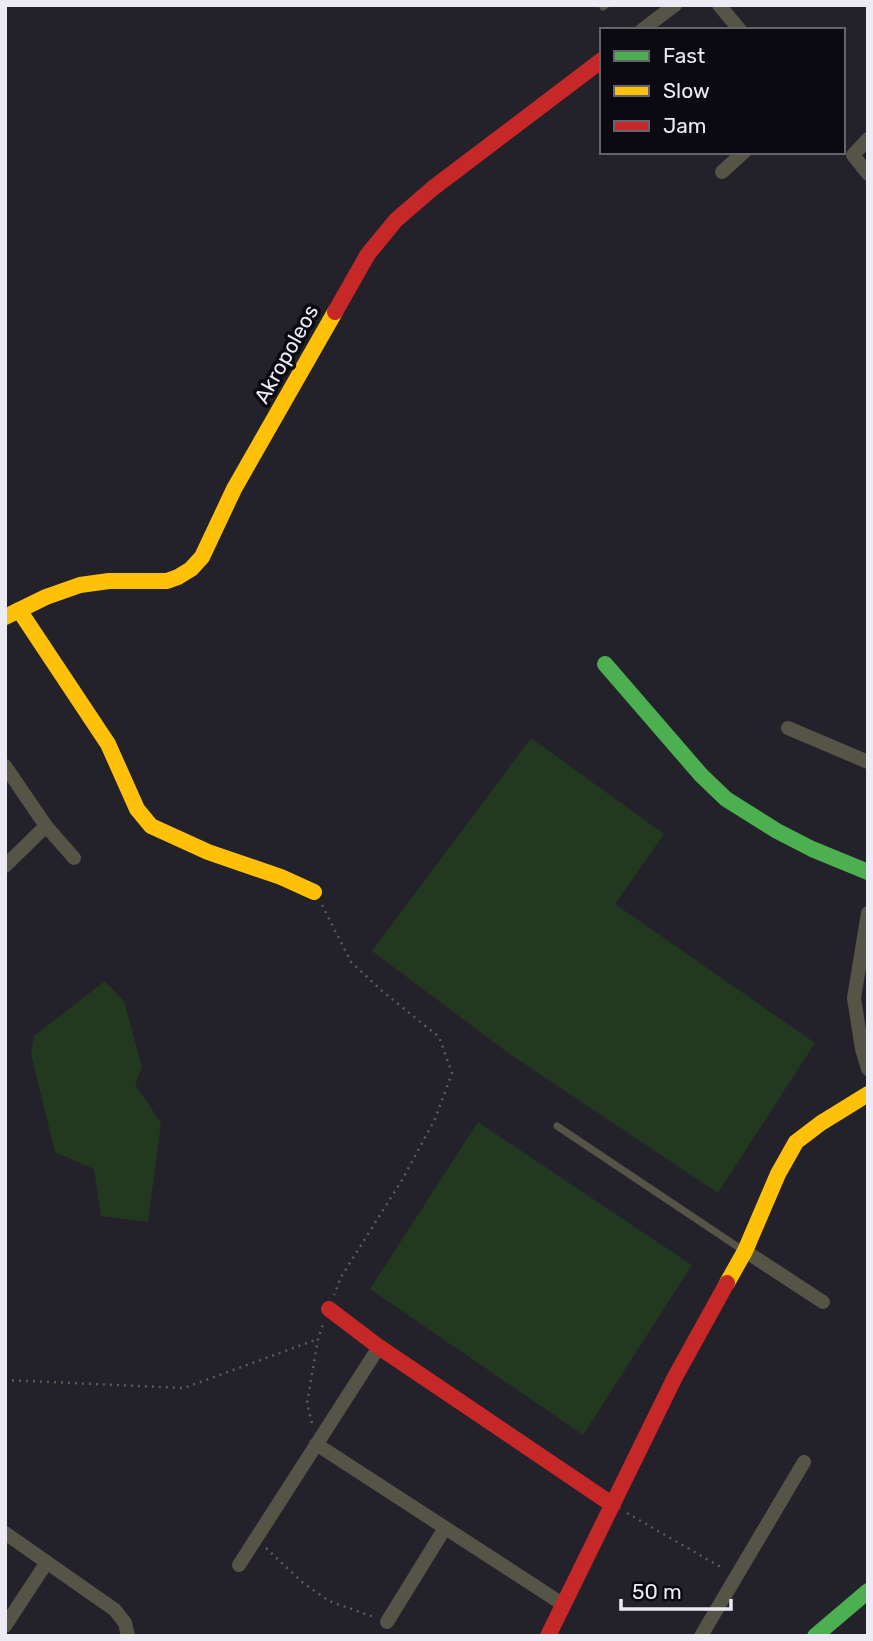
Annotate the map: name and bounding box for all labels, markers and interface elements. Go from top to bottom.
legend [600,28,845,154]
text: Fast [663,43,705,68]
text: Slow [663,78,710,103]
text: Jam [663,113,707,138]
street label: Akropoleos [249,300,323,408]
scale bar [621,1568,731,1612]
text: 50 m [632,1579,682,1604]

